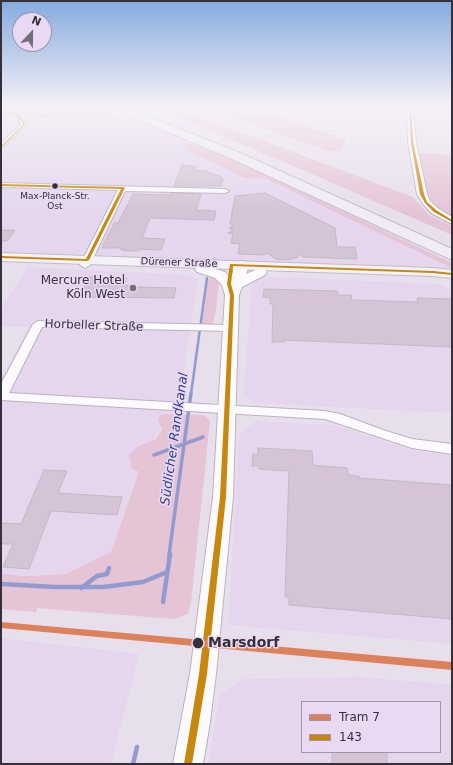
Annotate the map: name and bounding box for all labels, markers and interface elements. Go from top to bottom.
north arrow [12,12,52,52]
text: N [30,14,43,29]
marker: Max-Planck-Str. Ost [50,181,60,191]
place label: Max-Planck-Str. Ost [20,192,90,213]
street label: Dürener Straße [140,256,218,270]
place label: Mercure Hotel Köln West [41,274,125,302]
marker: Mercure Hotel Köln West [128,283,138,293]
street label: Horbeller Straße [44,317,144,335]
water label: Südlicher Randkanal [158,372,192,506]
place label: Marsdorf [208,635,279,651]
marker: Marsdorf [191,636,205,650]
legend [301,701,441,753]
text: Tram 7 [339,710,380,724]
text: 143 [339,730,362,744]

